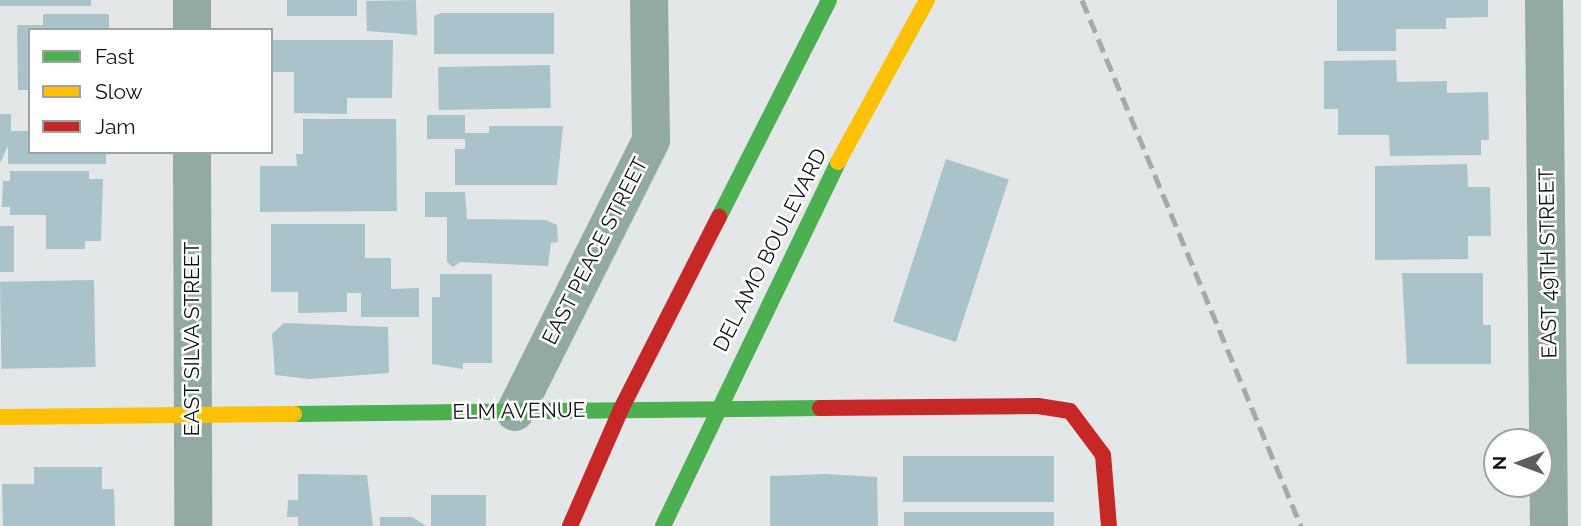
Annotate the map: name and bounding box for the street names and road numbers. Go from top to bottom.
street label: DEL AMO BOULEVARD [708,144,832,356]
street label: EAST PEACE STREET [537,153,653,349]
street label: EAST 49TH STREET [1534,167,1562,359]
street label: EAST SILVA STREET [179,241,205,437]
street label: ELM AVENUE [452,397,586,425]

